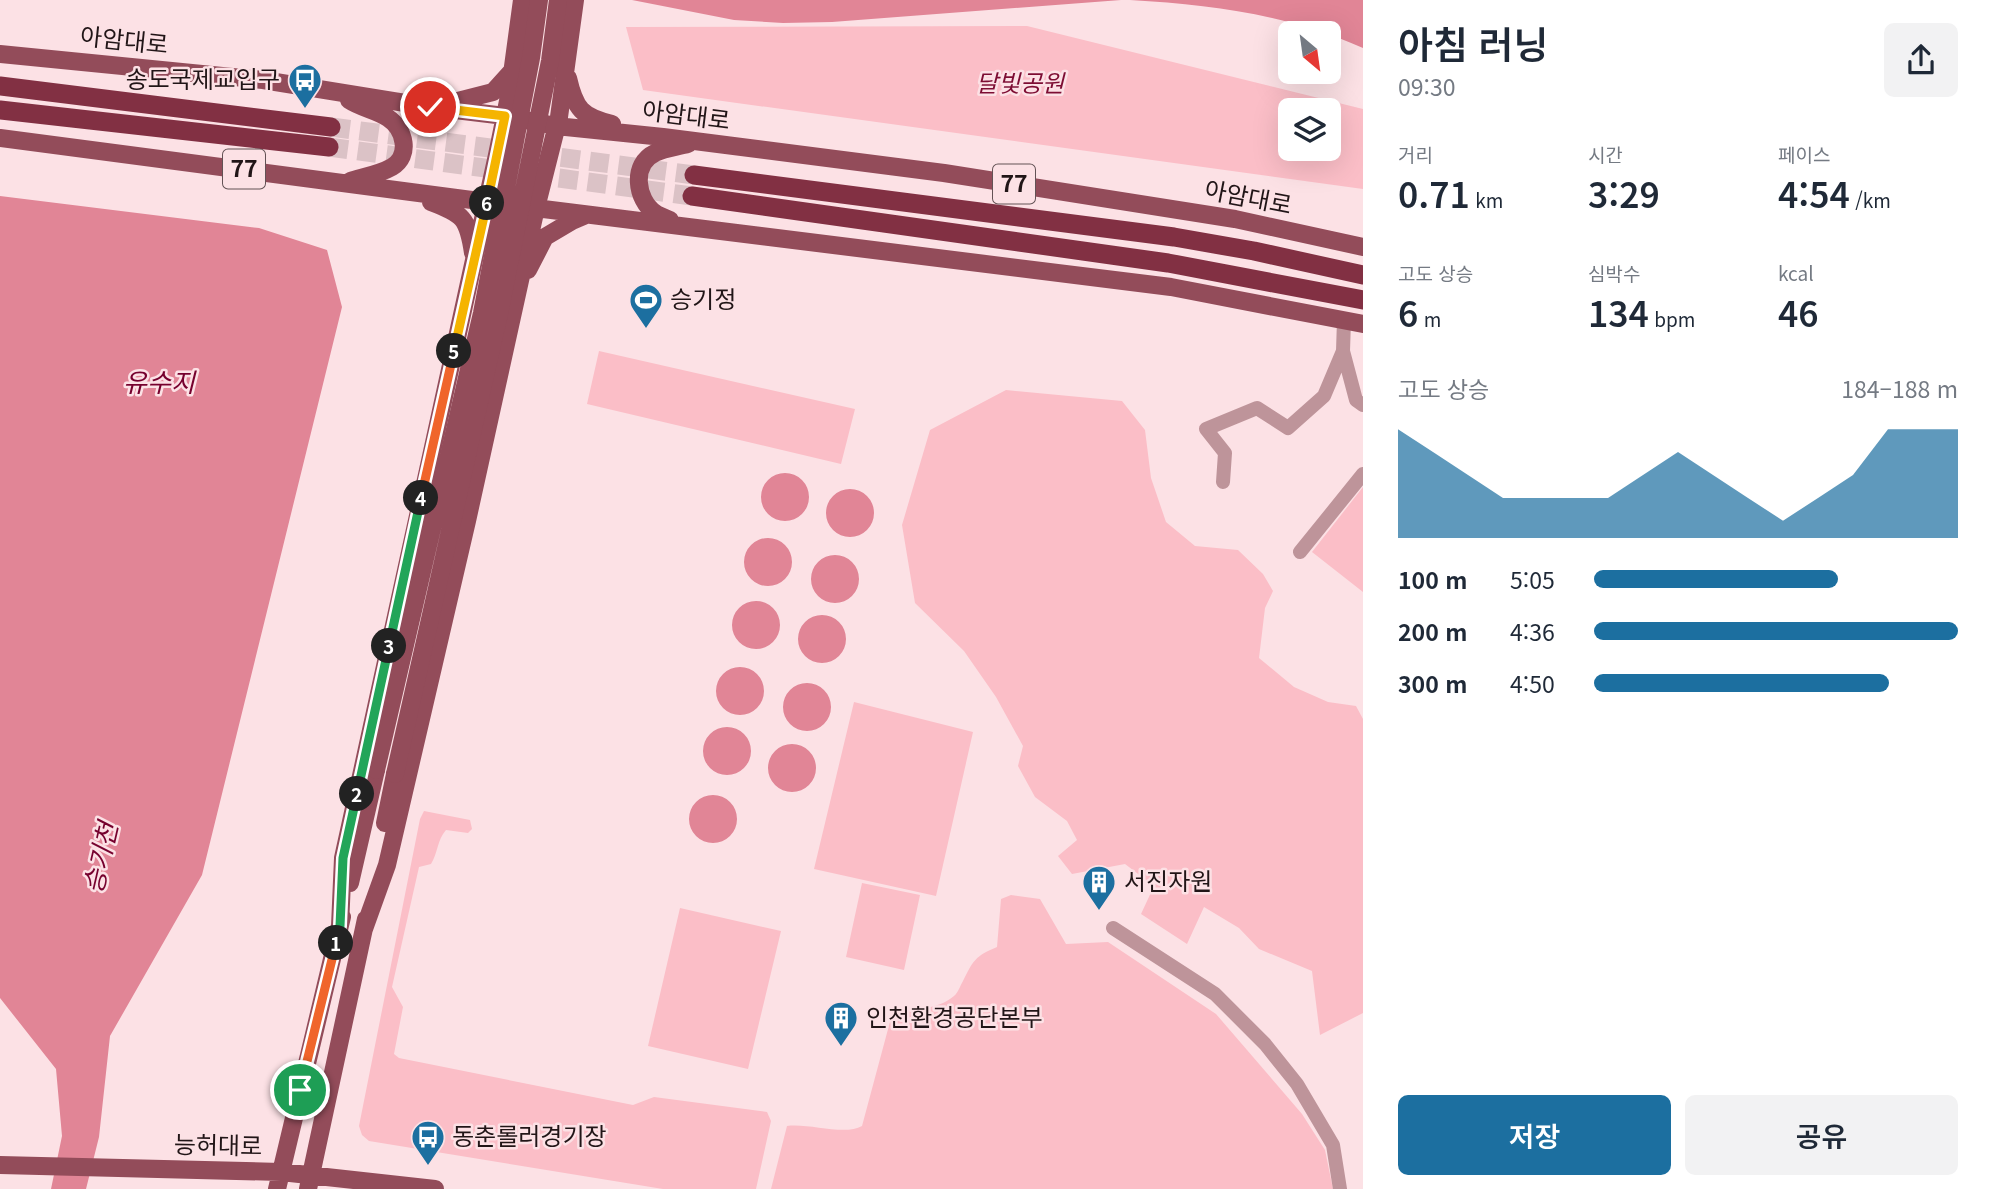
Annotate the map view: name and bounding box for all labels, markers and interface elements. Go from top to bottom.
text: 아침 러닝 [1398,15,1548,70]
street label: 아암대로 [79,16,170,61]
north arrow [1278,21,1340,84]
map controls [1278,21,1341,161]
button: share [1884,23,1958,97]
place label: 송도국제교입구 [125,60,280,95]
bus stop icon: 송도국제교입구 [286,61,324,110]
park label: 달빛공원 [976,64,1066,99]
text: 09:30 [1398,69,1455,103]
pin [400,77,460,137]
icon: check [411,88,449,126]
street label: 아암대로 [640,91,732,136]
button: layers [1278,98,1341,161]
text: 거리 [1398,140,1433,167]
text: 시간 [1588,140,1623,167]
text: 페이스 [1778,140,1830,167]
road number: 77 [223,150,265,188]
road number: 77 [993,164,1035,204]
text: 0.71 [1398,167,1470,218]
text: 3:29 [1588,167,1660,218]
text: 4:54 [1778,167,1850,218]
street label: 아암대로 [1202,170,1295,221]
pin: 6 [470,186,504,220]
text: km [1470,186,1503,213]
text: /km [1850,186,1891,213]
text: 6 [481,189,492,216]
text: 고도 상승 [1398,259,1473,286]
text: 심박수 [1588,259,1640,286]
text: kcal [1778,259,1814,286]
place label: 승기정 [670,280,736,315]
sports icon: 승기정 [627,281,665,330]
text: 6 [1398,286,1418,337]
text: 134 [1588,286,1649,337]
text: 46 [1778,286,1819,337]
text: m [1418,305,1441,332]
text: bpm [1649,305,1695,332]
pin: 5 [436,334,472,368]
text: 5 [448,337,459,364]
water label: 유수지 [123,362,197,399]
text: 고도 상승 [1398,371,1489,405]
text: 184–188 m [1841,371,1958,405]
pin: 4 [404,480,438,516]
text: 4 [415,484,426,511]
text: 100 m [1398,562,1467,596]
text: 5:05 [1510,562,1555,596]
text: 200 m [1398,614,1467,648]
text: 4:36 [1510,614,1555,648]
pin: 3 [372,628,406,664]
text: 3 [383,632,394,659]
text: 300 m [1398,666,1467,700]
text: 4:50 [1510,666,1555,700]
pin: 2 [340,776,374,812]
text: 2 [351,780,362,807]
water label: 승기천 [72,815,125,897]
place label: 서진자원 [1124,862,1212,897]
building icon: 서진자원 [1080,863,1118,912]
pin: 1 [318,926,354,960]
text: 1 [330,929,341,956]
place label: 인천환경공단본부 [866,998,1043,1033]
building icon: 인천환경공단본부 [822,999,860,1048]
pin [270,1060,330,1120]
icon: arrive [281,1071,319,1109]
button: 저장 [1398,1095,1671,1175]
button: 공유 [1685,1095,1958,1175]
place label: 동춘롤러경기장 [452,1117,607,1152]
bus stop icon: 동춘롤러경기장 [409,1118,447,1167]
street label: 능허대로 [174,1125,263,1162]

